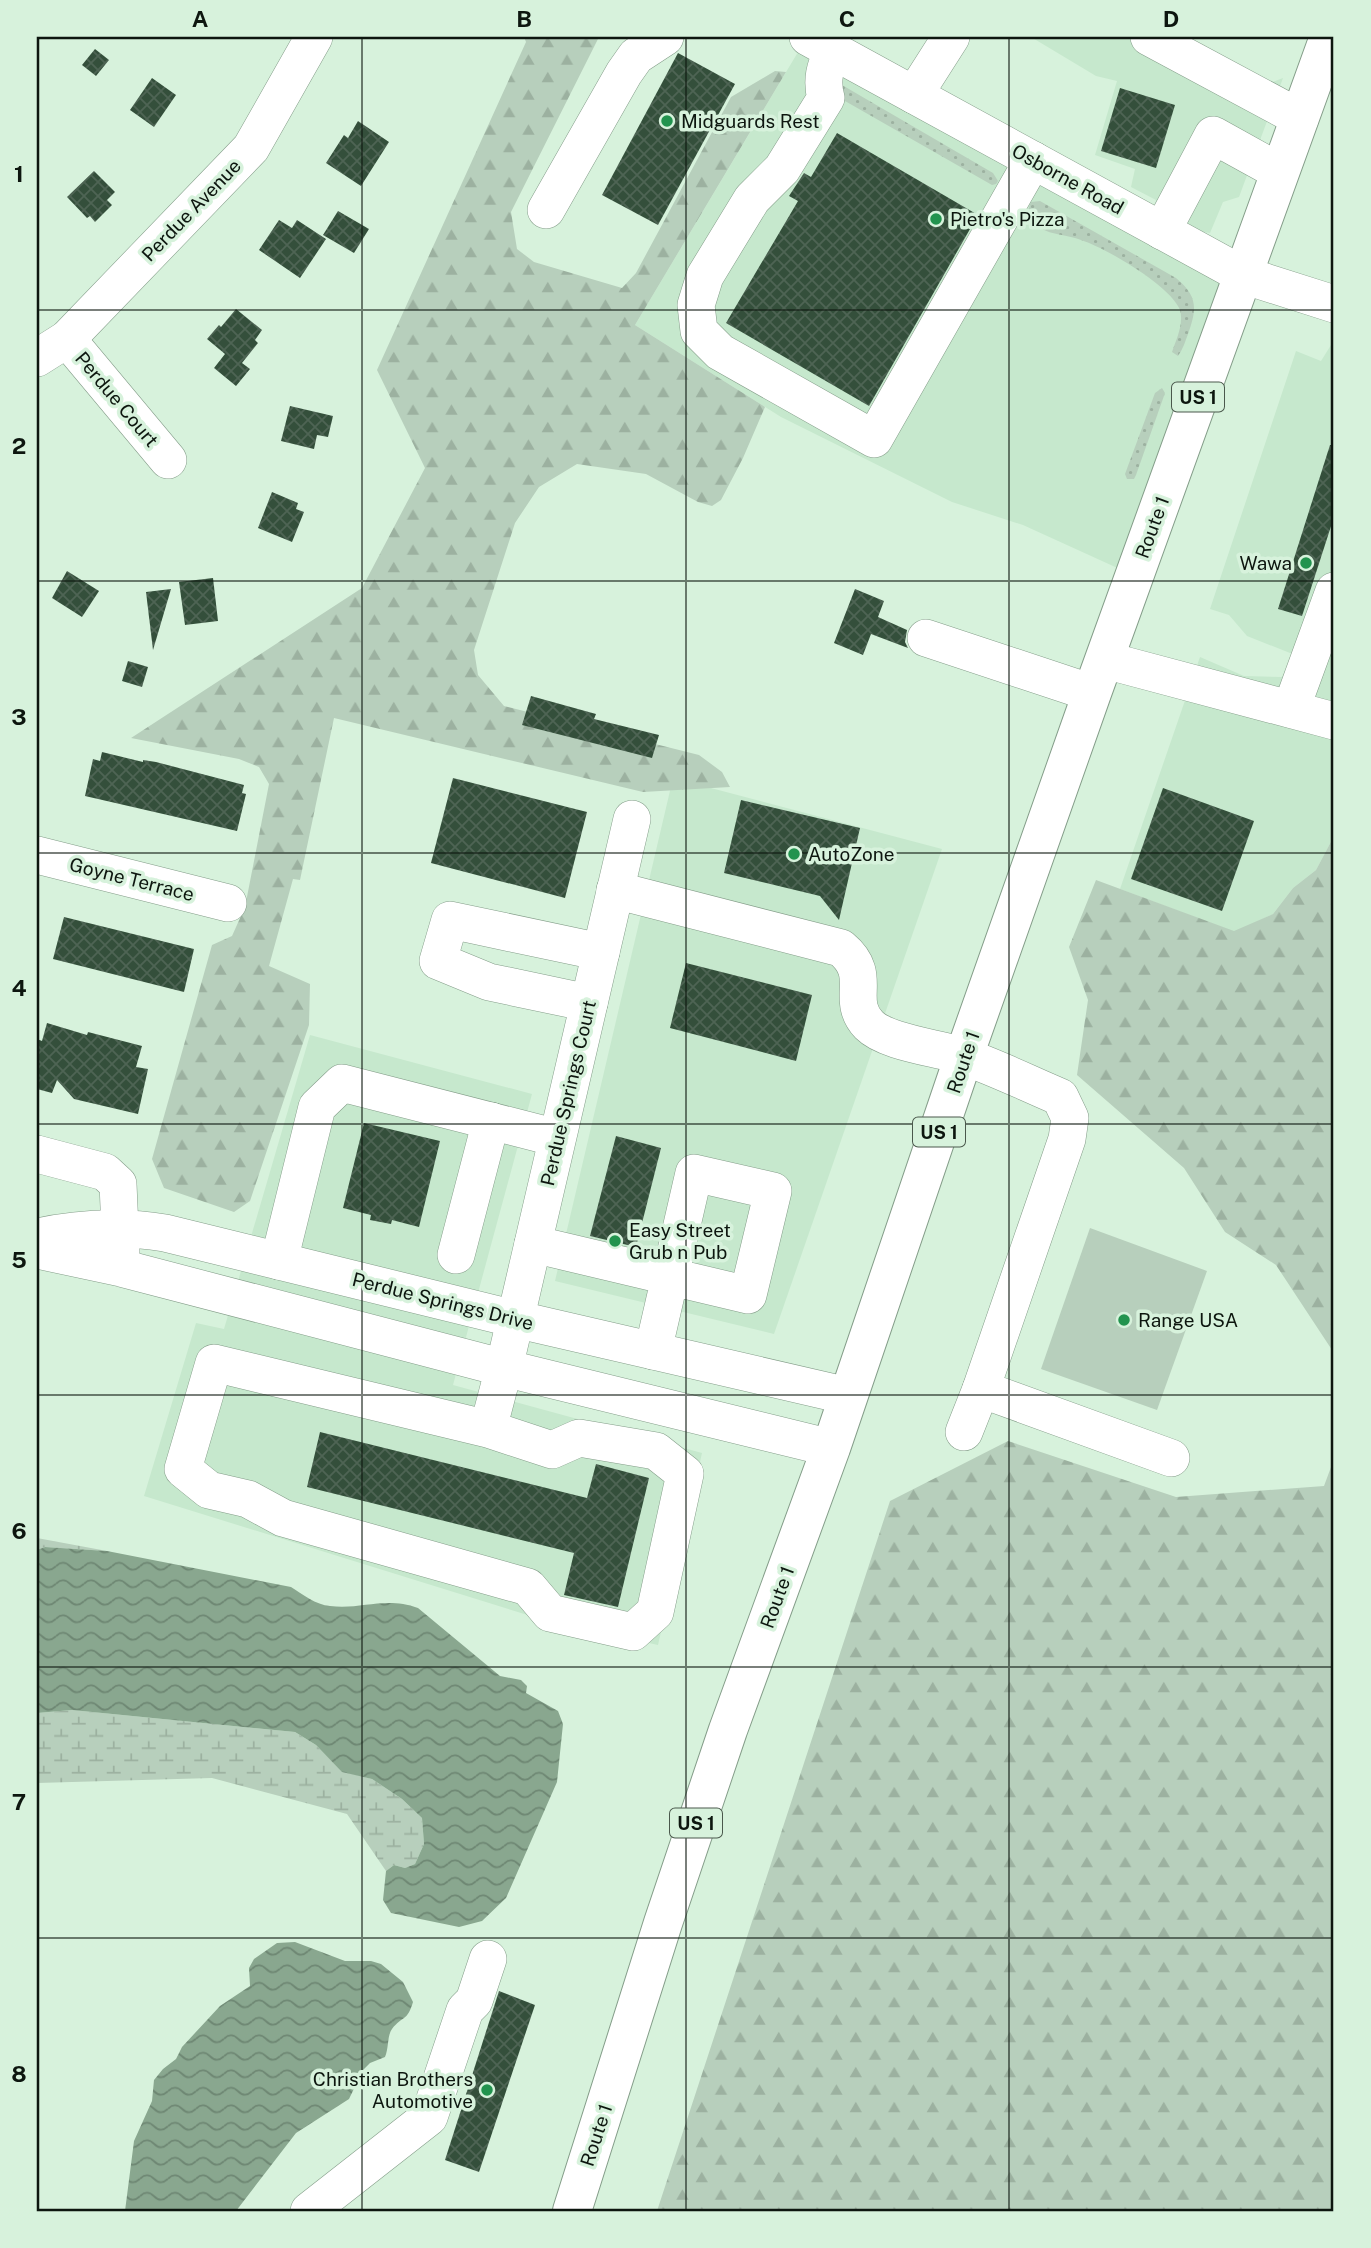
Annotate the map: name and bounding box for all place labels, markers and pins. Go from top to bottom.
place label: Midguards Rest [681,110,820,132]
marker: Midguards Rest [659,113,675,129]
place label: Pietro's Pizza [950,208,1065,230]
marker: Pietro's Pizza [928,211,944,227]
place label: Wawa [1239,552,1292,574]
marker: Wawa [1298,555,1314,571]
place label: AutoZone [808,843,895,865]
marker: AutoZone [786,846,802,862]
place label: Easy Street Grub n Pub [629,1219,731,1263]
marker: Easy Street Grub n Pub [607,1233,623,1249]
place label: Range USA [1138,1309,1238,1331]
marker: Range USA [1116,1312,1132,1328]
place label: Christian Brothers Automotive [313,2068,473,2112]
marker: Christian Brothers Automotive [479,2082,495,2098]

